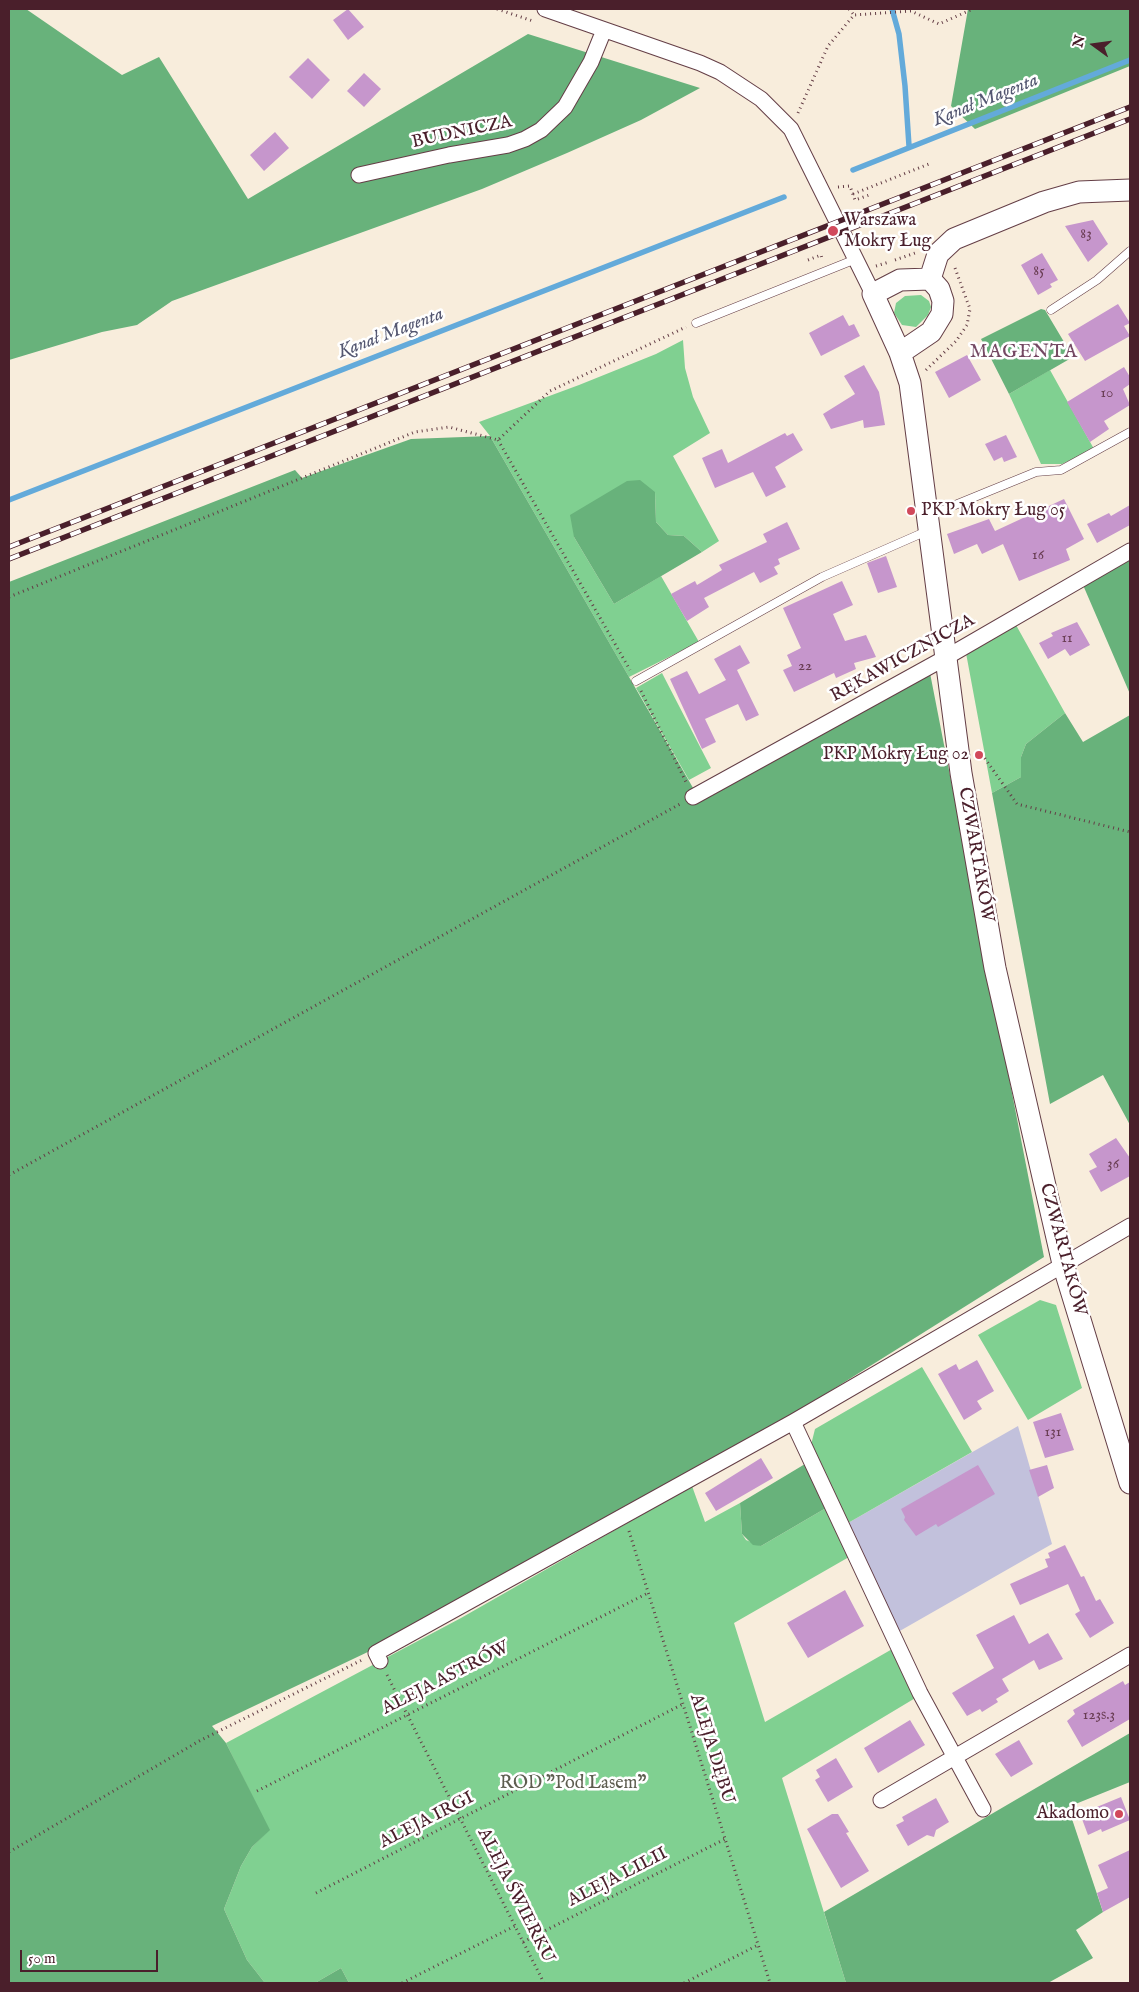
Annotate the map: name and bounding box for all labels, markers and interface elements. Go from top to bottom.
north arrow [1069,20,1119,70]
text: N [1069,33,1090,49]
water label: Kanał Magenta [930,70,1042,132]
street label: BUDNICZA [410,112,514,154]
place label: Warszawa Mokry Ług [844,210,931,252]
marker: Warszawa Mokry Ług [826,224,840,238]
house number: 83 [1080,226,1092,244]
house number: 85 [1033,263,1045,281]
water label: Kanał Magenta [335,303,447,365]
district label: MAGENTA [969,342,1079,364]
house number: 10 [1101,385,1113,403]
place label: PKP Mokry Ług 05 [921,500,1065,522]
marker: PKP Mokry Ług 05 [905,505,917,517]
house number: 16 [1032,547,1044,565]
street label: RĘKAWICZNICZA [827,610,979,708]
house number: 11 [1061,630,1073,648]
house number: 22 [798,658,812,676]
place label: PKP Mokry Ług 02 [823,744,969,766]
marker: PKP Mokry Ług 02 [973,749,985,761]
street label: CZWARTAKÓW [952,786,998,924]
house number: 36 [1107,1156,1119,1174]
street label: CZWARTAKÓW [1034,1181,1090,1319]
house number: 131 [1045,1424,1061,1442]
street label: ALEJA ASTRÓW [379,1638,513,1720]
street label: ALEJA DĘBU [684,1691,738,1807]
house number: 123s.3 [1083,1707,1115,1725]
park label: ROD "Pod Lasem" [500,1773,646,1795]
street label: ALEJA IRGI [376,1788,478,1854]
place label: Akadomo [1037,1803,1109,1825]
marker: Akadomo [1113,1808,1125,1820]
street label: ALEJA ŚWIERKU [472,1825,558,1967]
street label: ALEJA LILII [565,1844,671,1912]
scale bar [22,1940,160,1972]
text: 50 m [28,1949,56,1968]

